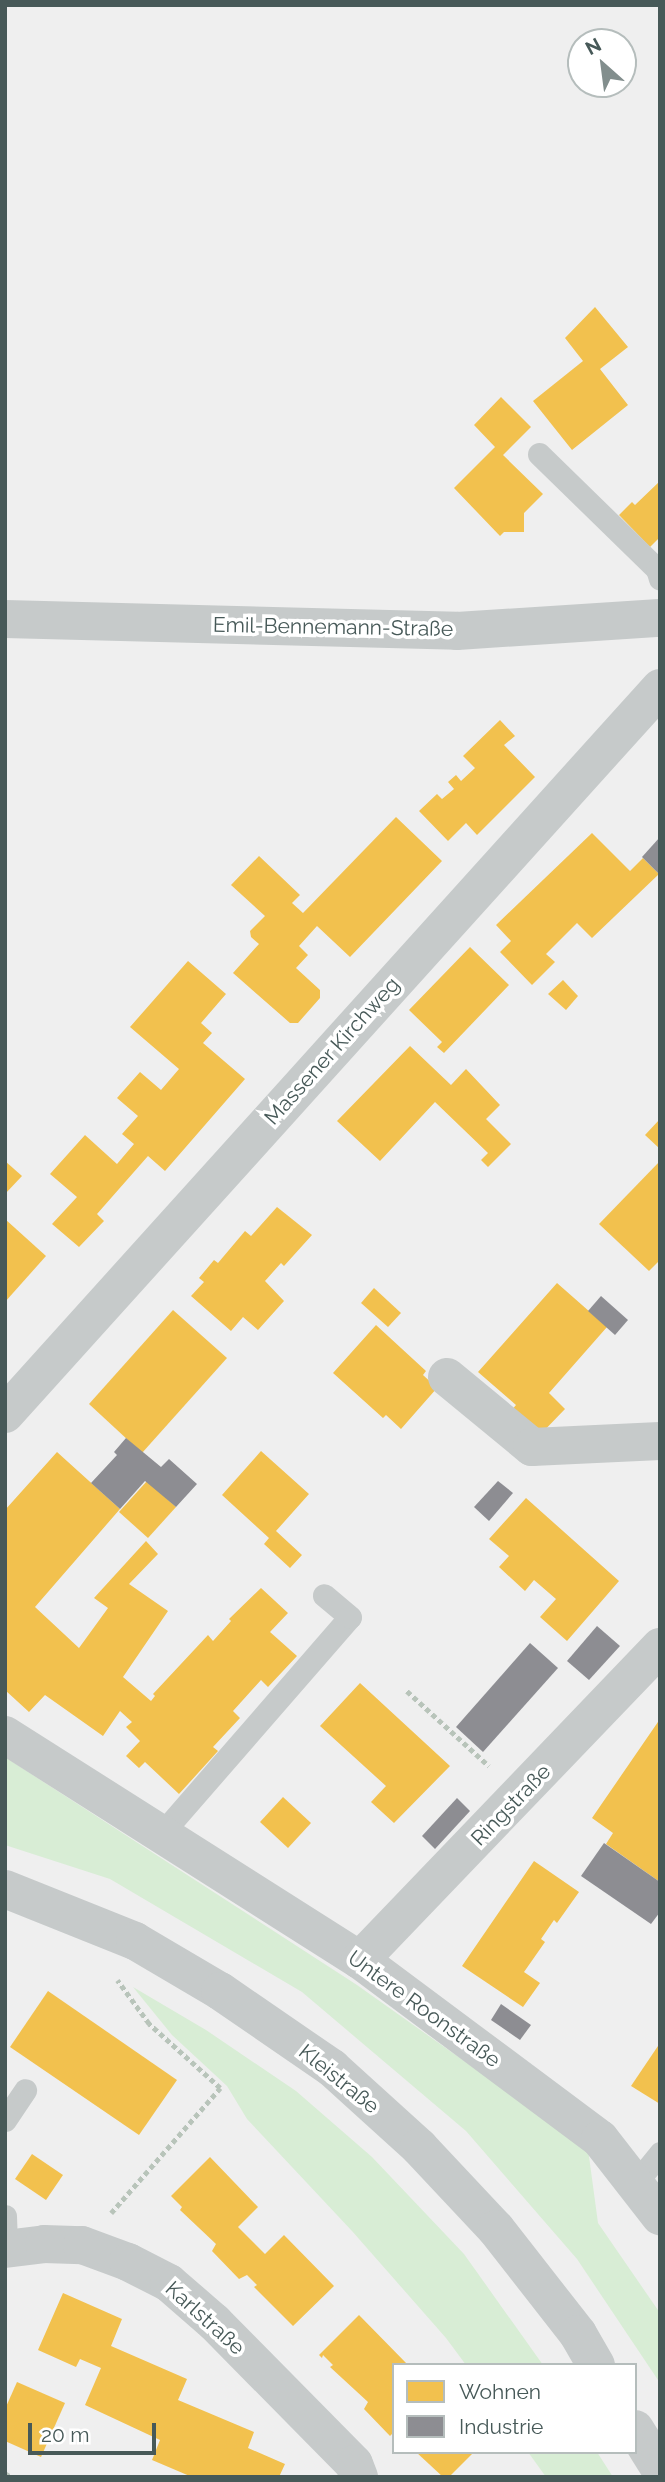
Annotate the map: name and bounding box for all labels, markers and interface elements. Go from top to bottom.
north arrow [567,28,637,98]
text: N [582,33,605,59]
street label: Emil-Bennemann-Straße [213,612,453,642]
street label: Massener Kirchweg [259,972,405,1130]
street label: Ringstraße [466,1759,556,1851]
street label: Untere Roonstraße [343,1945,505,2073]
street label: Kleistraße [294,2039,384,2119]
street label: Karlstraße [160,2276,250,2360]
legend [392,2363,637,2454]
text: Wohnen [459,2379,541,2404]
scale bar [32,2408,159,2452]
text: Industrie [459,2414,543,2439]
text: 20 m [41,2422,89,2447]

